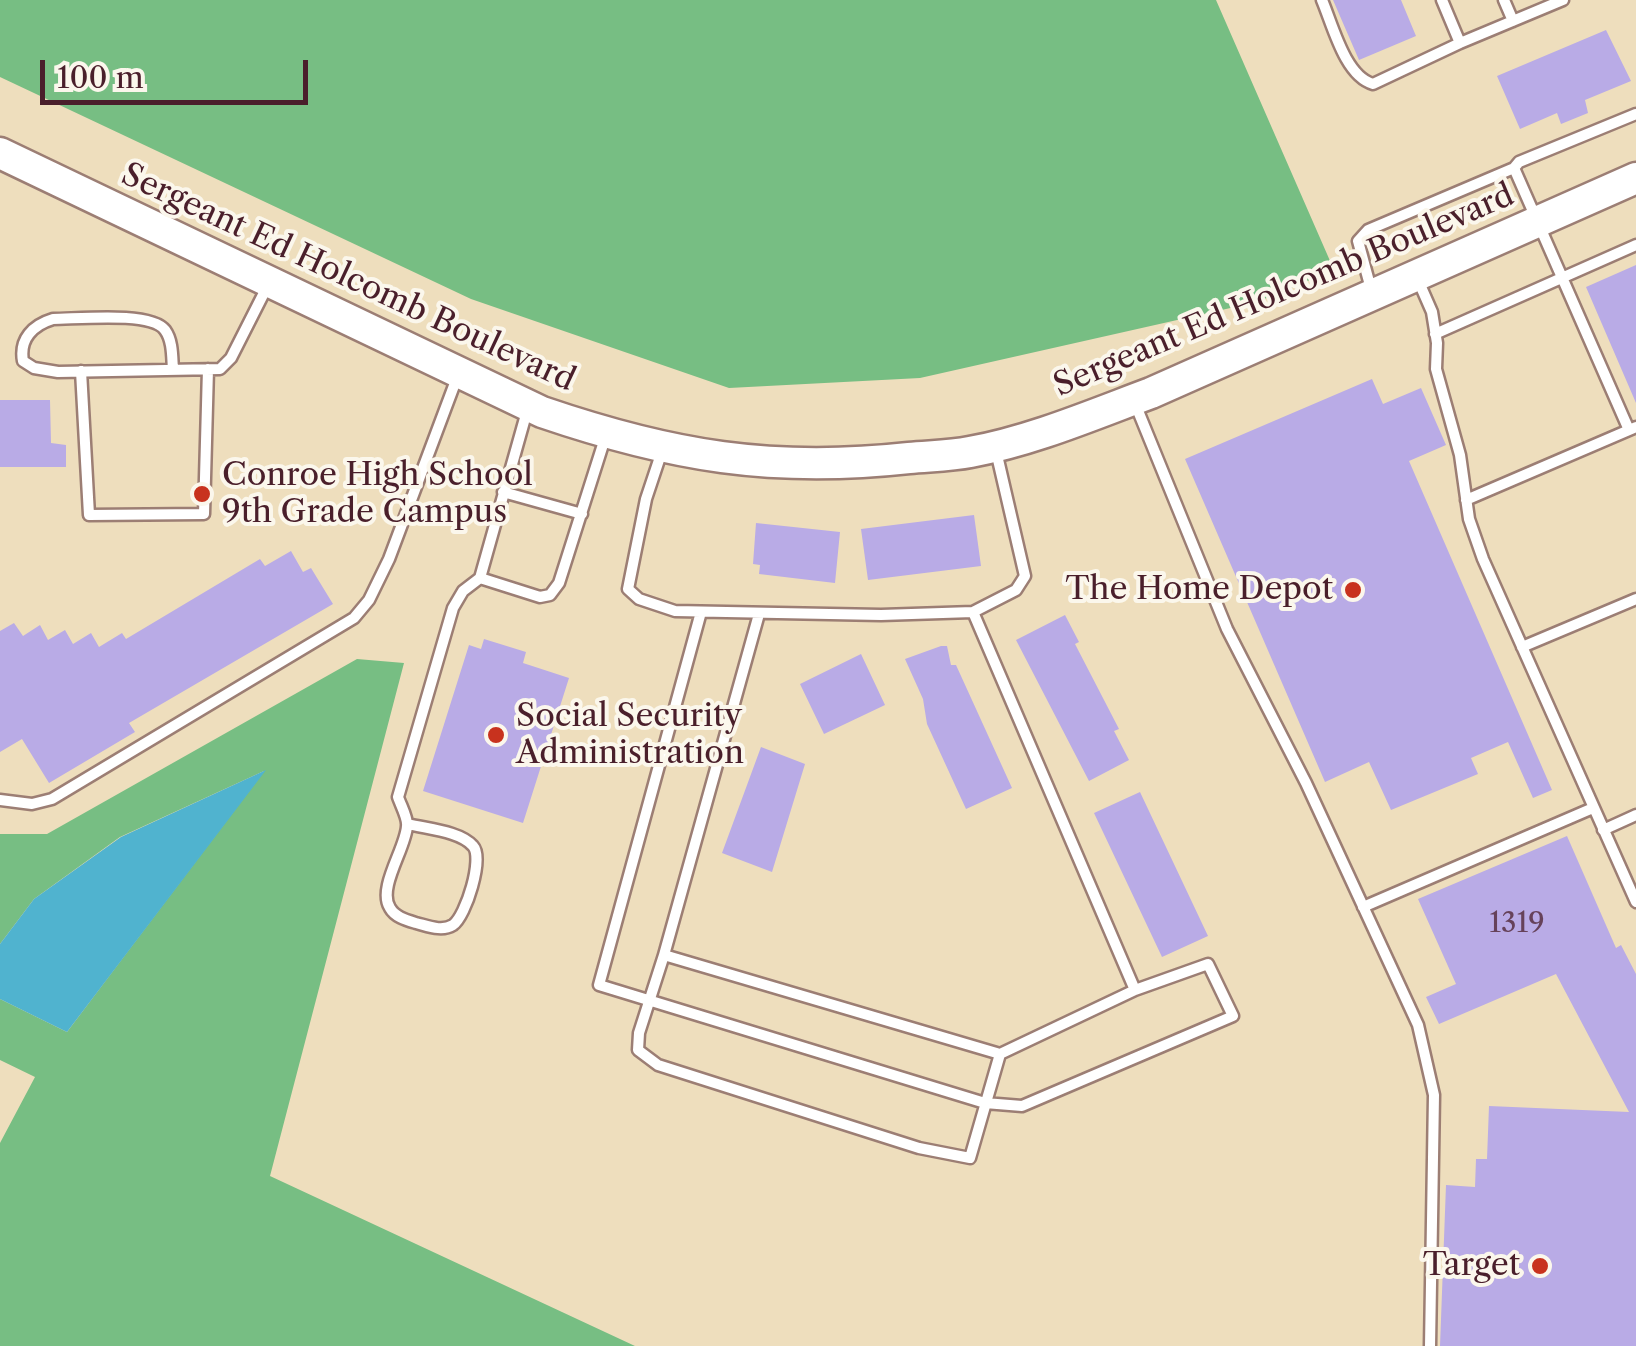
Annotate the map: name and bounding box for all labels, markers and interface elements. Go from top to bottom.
scale bar [45,40,312,102]
text: 100 m [57,59,144,96]
street label: Sergeant Ed Holcomb Boulevard [115,156,581,400]
street label: Sergeant Ed Holcomb Boulevard [1048,176,1520,406]
place label: Conroe High School 9th Grade Campus [222,457,533,532]
marker: Conroe High School 9th Grade Campus [191,483,213,505]
place label: The Home Depot [1066,571,1333,609]
marker: The Home Depot [1342,579,1364,601]
place label: Social Security Administration [516,698,744,773]
marker: Social Security Administration [485,724,507,746]
house number: 1319 [1489,907,1545,941]
place label: Target [1423,1247,1520,1285]
marker: Target [1529,1255,1551,1277]

